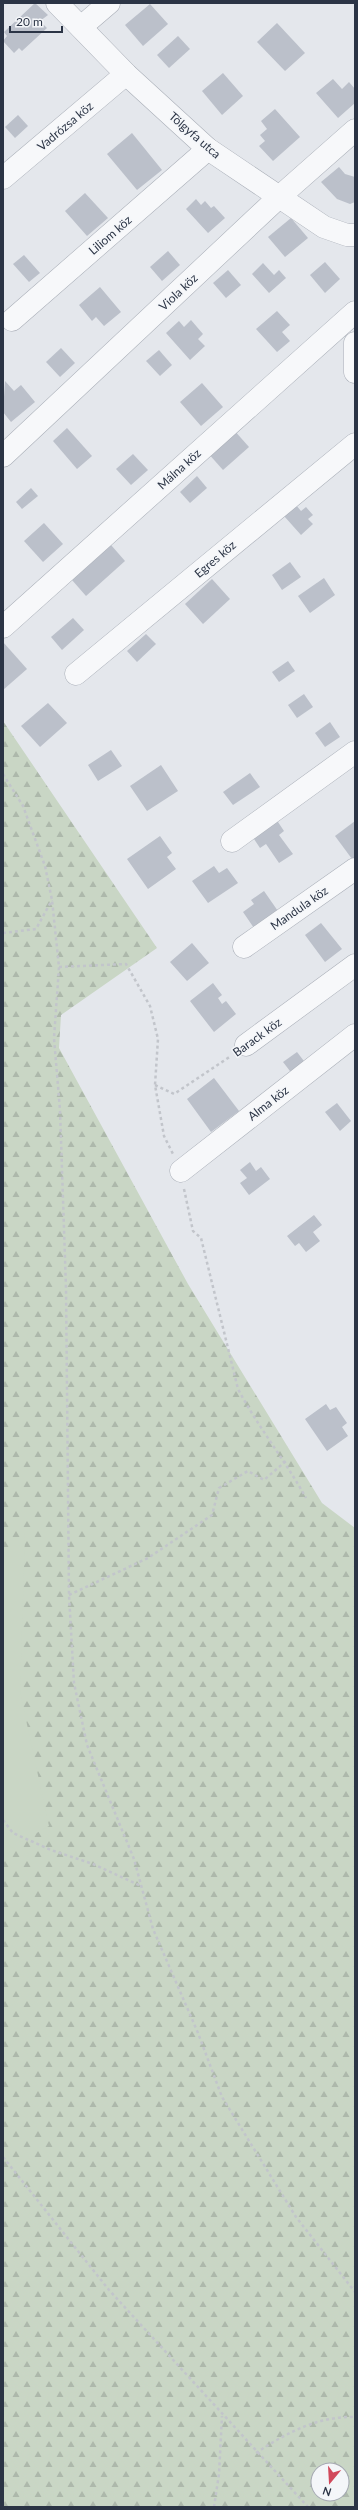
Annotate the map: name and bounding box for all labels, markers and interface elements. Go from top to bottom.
scale bar [10,8,62,34]
text: 20 m [16,14,43,29]
street label: Vadrózsa köz [34,98,96,154]
street label: Tölgyfa utca [166,108,224,162]
street label: Liliom köz [85,212,135,258]
street label: Viola köz [155,270,201,314]
street label: Málna köz [154,445,204,492]
street label: Egres köz [191,537,239,581]
street label: Mandula köz [267,882,331,933]
street label: Barack köz [230,1014,285,1060]
street label: Alma köz [245,1082,292,1124]
north arrow [310,2462,350,2502]
text: N [321,2484,333,2499]

